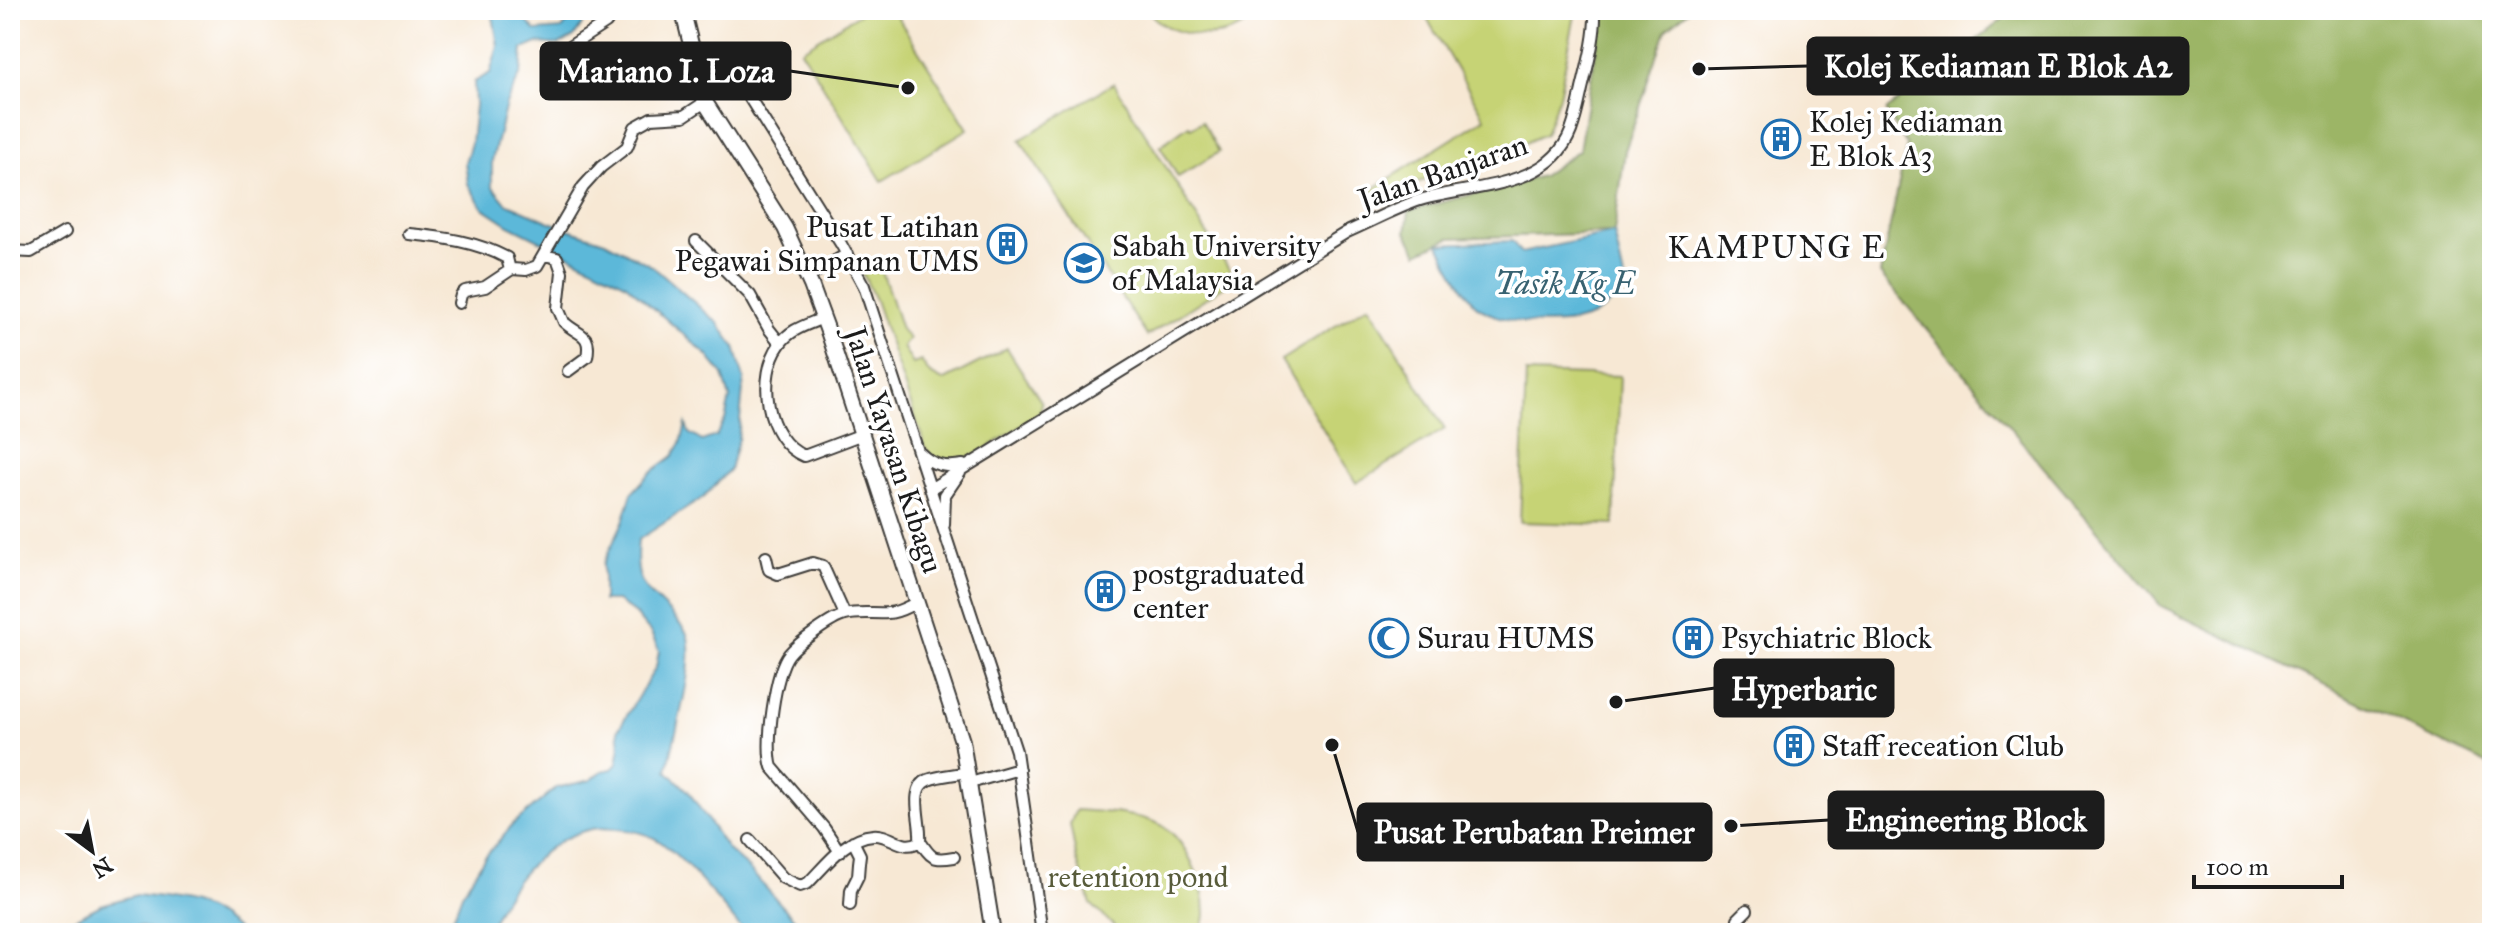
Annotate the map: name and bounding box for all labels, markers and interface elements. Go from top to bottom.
callout: Kolej Kediaman E Blok A2 [1808,38,2188,94]
callout: Mariano I. Loza [541,43,790,99]
text: Kolej Kediaman E Blok A2 [1824,47,2173,86]
text: Mariano I. Loza [558,52,776,91]
place label: Kolej Kediaman E Blok A3 [1809,104,2003,174]
building icon: Kolej Kediaman E Blok A3 [1760,118,1802,160]
street label: Jalan Banjaran [1351,126,1532,219]
place label: Pusat Latihan Pegawai Simpanan UMS [675,209,979,279]
building icon: Pusat Latihan Pegawai Simpanan UMS [986,223,1028,265]
place label: Sabah University of Malaysia [1112,228,1322,298]
district label: KAMPUNG E [1668,228,1886,267]
school or university icon: Sabah University of Malaysia [1063,242,1105,284]
water label: Tasik Kg E [1495,264,1636,303]
street label: Jalan Yayasan Kibagu [836,319,951,578]
place label: postgraduated center [1132,556,1305,626]
building icon: postgraduated center [1084,570,1126,612]
mosque icon: Surau HUMS [1368,617,1410,659]
building icon: Psychiatric Block [1672,617,1714,659]
place label: Surau HUMS [1417,620,1594,656]
place label: Psychiatric Block [1721,620,1932,656]
callout: Hyperbaric [1715,660,1893,716]
text: Hyperbaric [1731,670,1878,709]
building icon: Staff receation Club [1773,725,1815,767]
place label: Staff receation Club [1822,728,2064,764]
callout: Engineering Block [1829,792,2103,848]
text: Engineering Block [1845,801,2088,840]
callout: Pusat Perubatan Preimer [1358,804,1711,860]
north arrow [52,811,132,891]
text: Pusat Perubatan Preimer [1373,813,1696,852]
scale bar [2194,839,2342,889]
text: N [87,851,117,884]
text: 100 m [2206,852,2269,882]
park label: retention pond [1047,859,1229,895]

